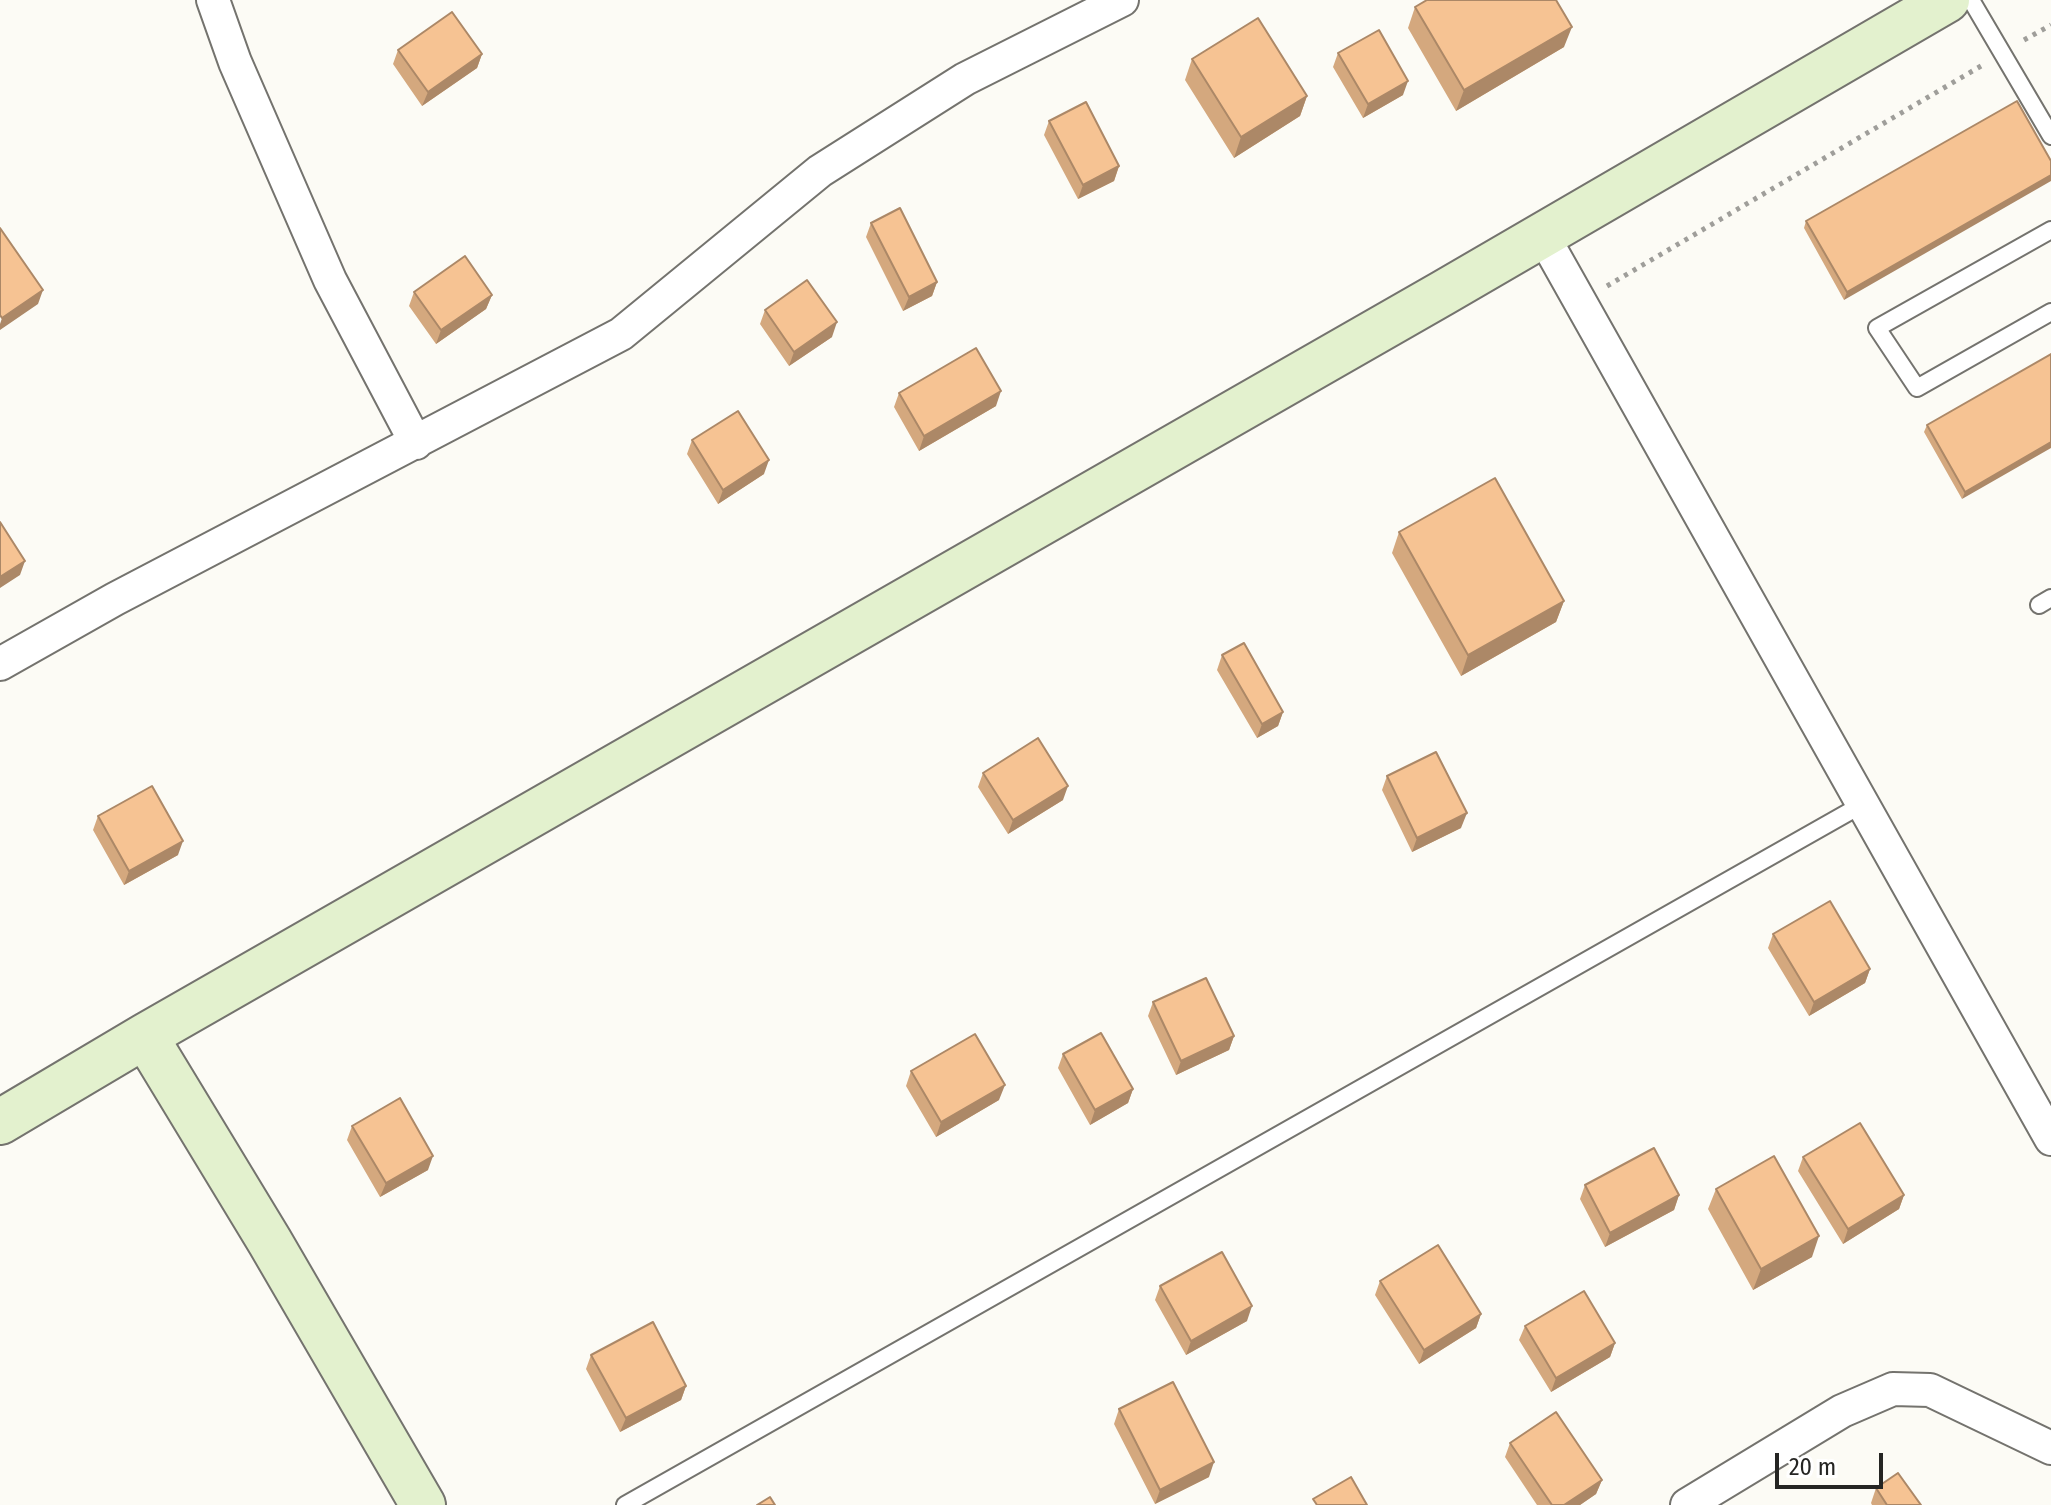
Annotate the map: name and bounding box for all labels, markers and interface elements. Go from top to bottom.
scale bar [1779,1437,1887,1487]
text: 20 m [1789,1453,1836,1481]

